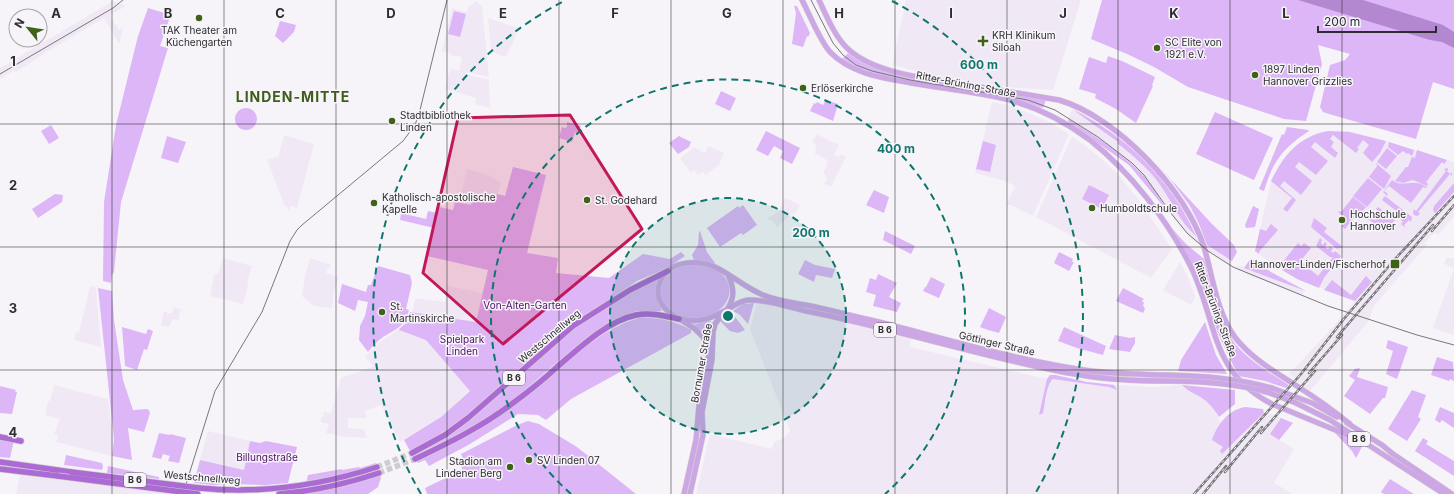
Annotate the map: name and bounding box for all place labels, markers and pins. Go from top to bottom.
marker: TAK Theater am Küchengarten [194,13,204,23]
place label: TAK Theater am Küchengarten [161,24,237,48]
place label: KRH Klinikum Siloah [992,29,1055,53]
marker: KRH Klinikum Siloah [977,35,989,47]
place label: SC Elite von 1921 e.V. [1165,36,1222,60]
marker: SC Elite von 1921 e.V. [1152,43,1162,53]
place label: 1897 Linden Hannover Grizzlies [1263,63,1352,87]
marker: 1897 Linden Hannover Grizzlies [1250,70,1260,80]
place label: Erlöserkirche [811,82,874,94]
marker: Erlöserkirche [798,83,808,93]
place label: Stadtbibliothek Linden [400,109,471,133]
marker: Stadtbibliothek Linden [387,116,397,126]
place label: Katholisch-apostolische Kapelle [382,191,496,215]
place label: St. Godehard [595,194,657,206]
marker: St. Godehard [582,195,592,205]
marker: Katholisch-apostolische Kapelle [369,198,379,208]
place label: Humboldtschule [1100,202,1177,214]
marker: Humboldtschule [1087,203,1097,213]
place label: Hochschule Hannover [1350,208,1406,232]
marker: Hochschule Hannover [1337,215,1347,225]
place label: Hannover-Linden/Fischerhof [1250,258,1386,270]
marker: Hannover-Linden/Fischerhof [1389,258,1401,270]
place label: St. Martinskirche [390,300,455,324]
marker: St. Martinskirche [377,307,387,317]
centre of rings [721,309,735,323]
place label: SV Linden 07 [537,454,600,466]
place label: Stadion am Lindener Berg [436,455,502,479]
marker: SV Linden 07 [524,455,534,465]
marker: Stadion am Lindener Berg [505,462,515,472]

